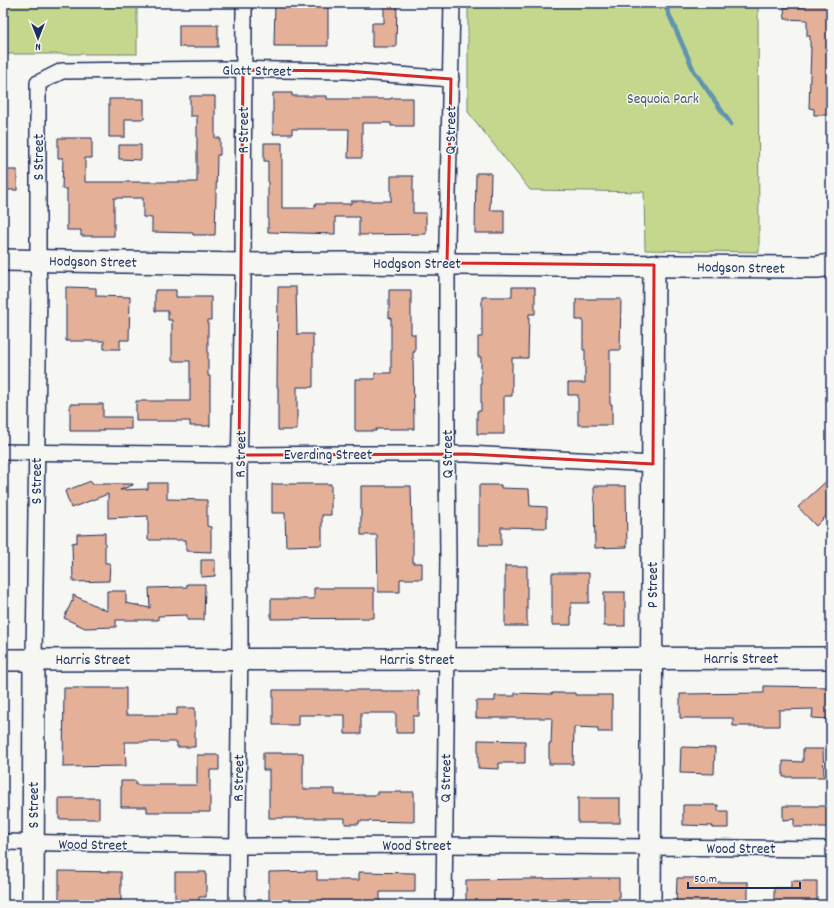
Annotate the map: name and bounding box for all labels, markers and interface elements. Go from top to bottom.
north arrow [18,18,58,58]
text: N [35,38,41,54]
street label: Glatt Street [222,60,292,84]
park label: Sequoia Park [627,89,699,111]
street label: Q Street [441,105,463,155]
street label: R Street [234,106,256,154]
street label: S Street [29,133,51,180]
street label: Hodgson Street [49,251,137,275]
street label: Hodgson Street [373,254,461,276]
street label: Hodgson Street [697,257,785,281]
street label: Q Street [438,429,460,478]
street label: R Street [231,430,253,478]
street label: Everding Street [284,445,373,467]
street label: S Street [27,457,49,504]
street label: P Street [643,561,665,608]
street label: Harris Street [704,649,779,671]
street label: Harris Street [56,650,131,672]
street label: Harris Street [380,650,455,672]
street label: Q Street [436,753,458,803]
street label: R Street [229,754,251,802]
street label: S Street [24,781,46,828]
street label: Wood Street [58,834,128,858]
street label: Wood Street [383,836,452,858]
street label: Wood Street [707,839,776,861]
scale bar [688,864,800,890]
text: 50 m [694,871,717,888]

